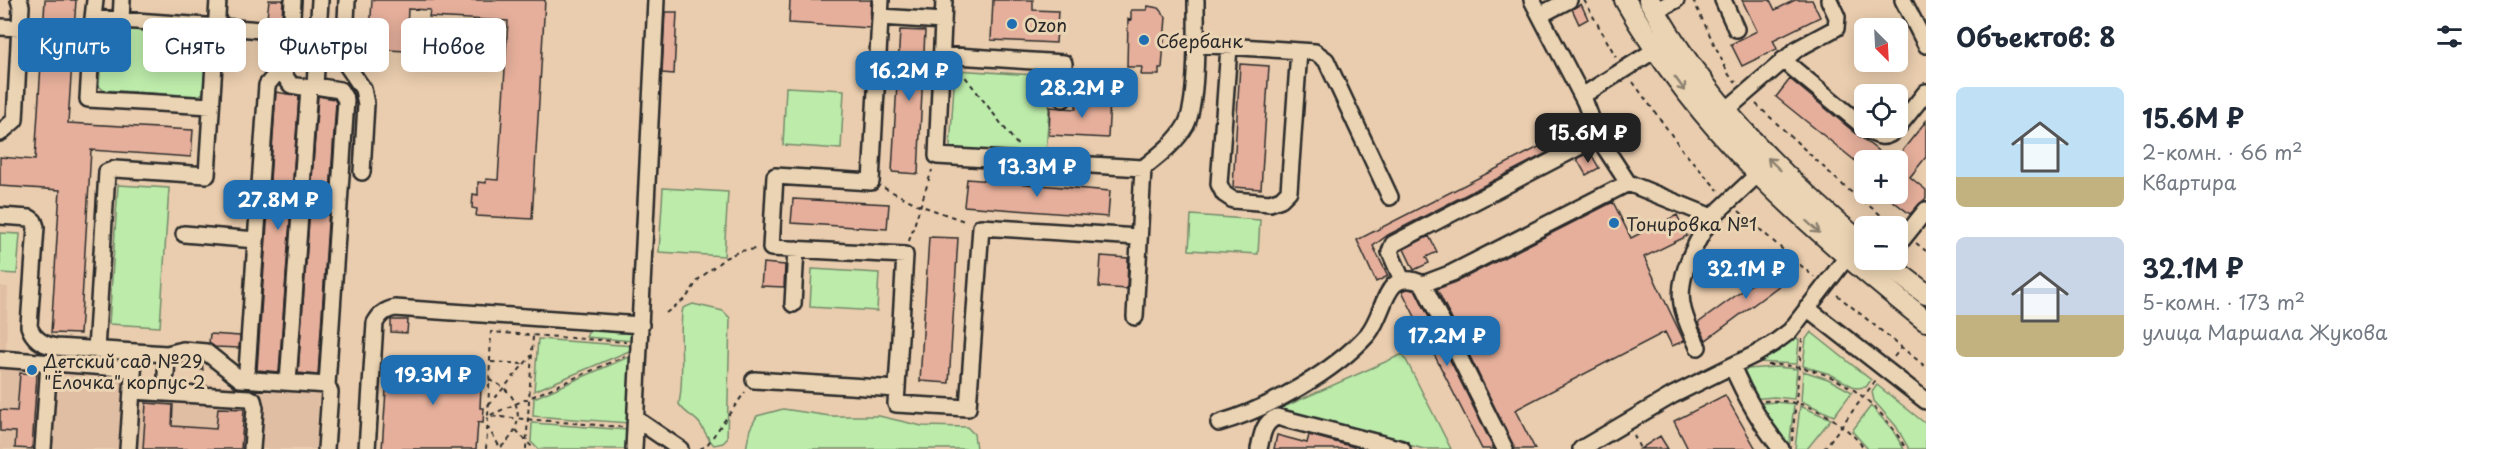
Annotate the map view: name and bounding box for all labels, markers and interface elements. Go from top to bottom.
place label: Ozon [1024,11,1067,38]
marker: Ozon [1005,17,1019,31]
text: Объектов: 8 [1956,17,2116,56]
chip: Купить [18,18,131,72]
chip: Снять [143,18,246,72]
chip: Фильтры [258,18,389,72]
chip: Новое [401,18,506,72]
north arrow [1854,18,1908,72]
map controls [1854,18,1908,270]
icon: filters [2433,20,2466,53]
place label: Сбербанк [1156,27,1243,54]
marker: Сбербанк [1137,33,1151,47]
pin: 16.2M ₽ [854,51,964,102]
text: 16.2M ₽ [869,55,949,85]
pin: 28.2M ₽ [1027,68,1137,119]
text: 28.2M ₽ [1040,72,1124,102]
one-way arrow [1674,76,1686,92]
button: locate [1854,84,1908,138]
text: 15.6M ₽ [2142,98,2244,137]
icon: home [2004,111,2076,183]
pin: 15.6M ₽ [1533,113,1643,164]
text: 15.6M ₽ [1549,117,1627,147]
text: 2-комн. · 66 m² [2142,137,2303,167]
pin: 13.3M ₽ [982,147,1092,198]
button: + [1854,150,1908,204]
text: 13.3M ₽ [998,151,1076,181]
one-way arrow [1766,157,1781,171]
text: Квартира [2142,167,2236,197]
pin: 27.8M ₽ [223,180,333,231]
text: 27.8M ₽ [237,184,319,214]
place label: Тонировка №1 [1626,210,1757,237]
marker: Тонировка №1 [1607,216,1621,230]
button: − [1854,216,1908,270]
one-way arrow [1805,220,1820,234]
text: 32.1M ₽ [2142,248,2244,287]
pin: 32.1M ₽ [1691,249,1801,300]
text: 32.1M ₽ [1707,253,1785,283]
icon: home [2004,261,2076,333]
text: 5-комн. · 173 m² [2142,287,2305,317]
pin: 17.2M ₽ [1392,316,1502,367]
text: улица Маршала Жукова [2142,317,2387,347]
text: 17.2M ₽ [1408,320,1486,350]
place label: Детский сад №29 "Ёлочка" корпус 2 [43,347,206,395]
pin: 19.3M ₽ [378,355,488,406]
text: 19.3M ₽ [395,359,471,389]
marker: Детский сад №29 "Ёлочка" корпус 2 [25,363,39,377]

